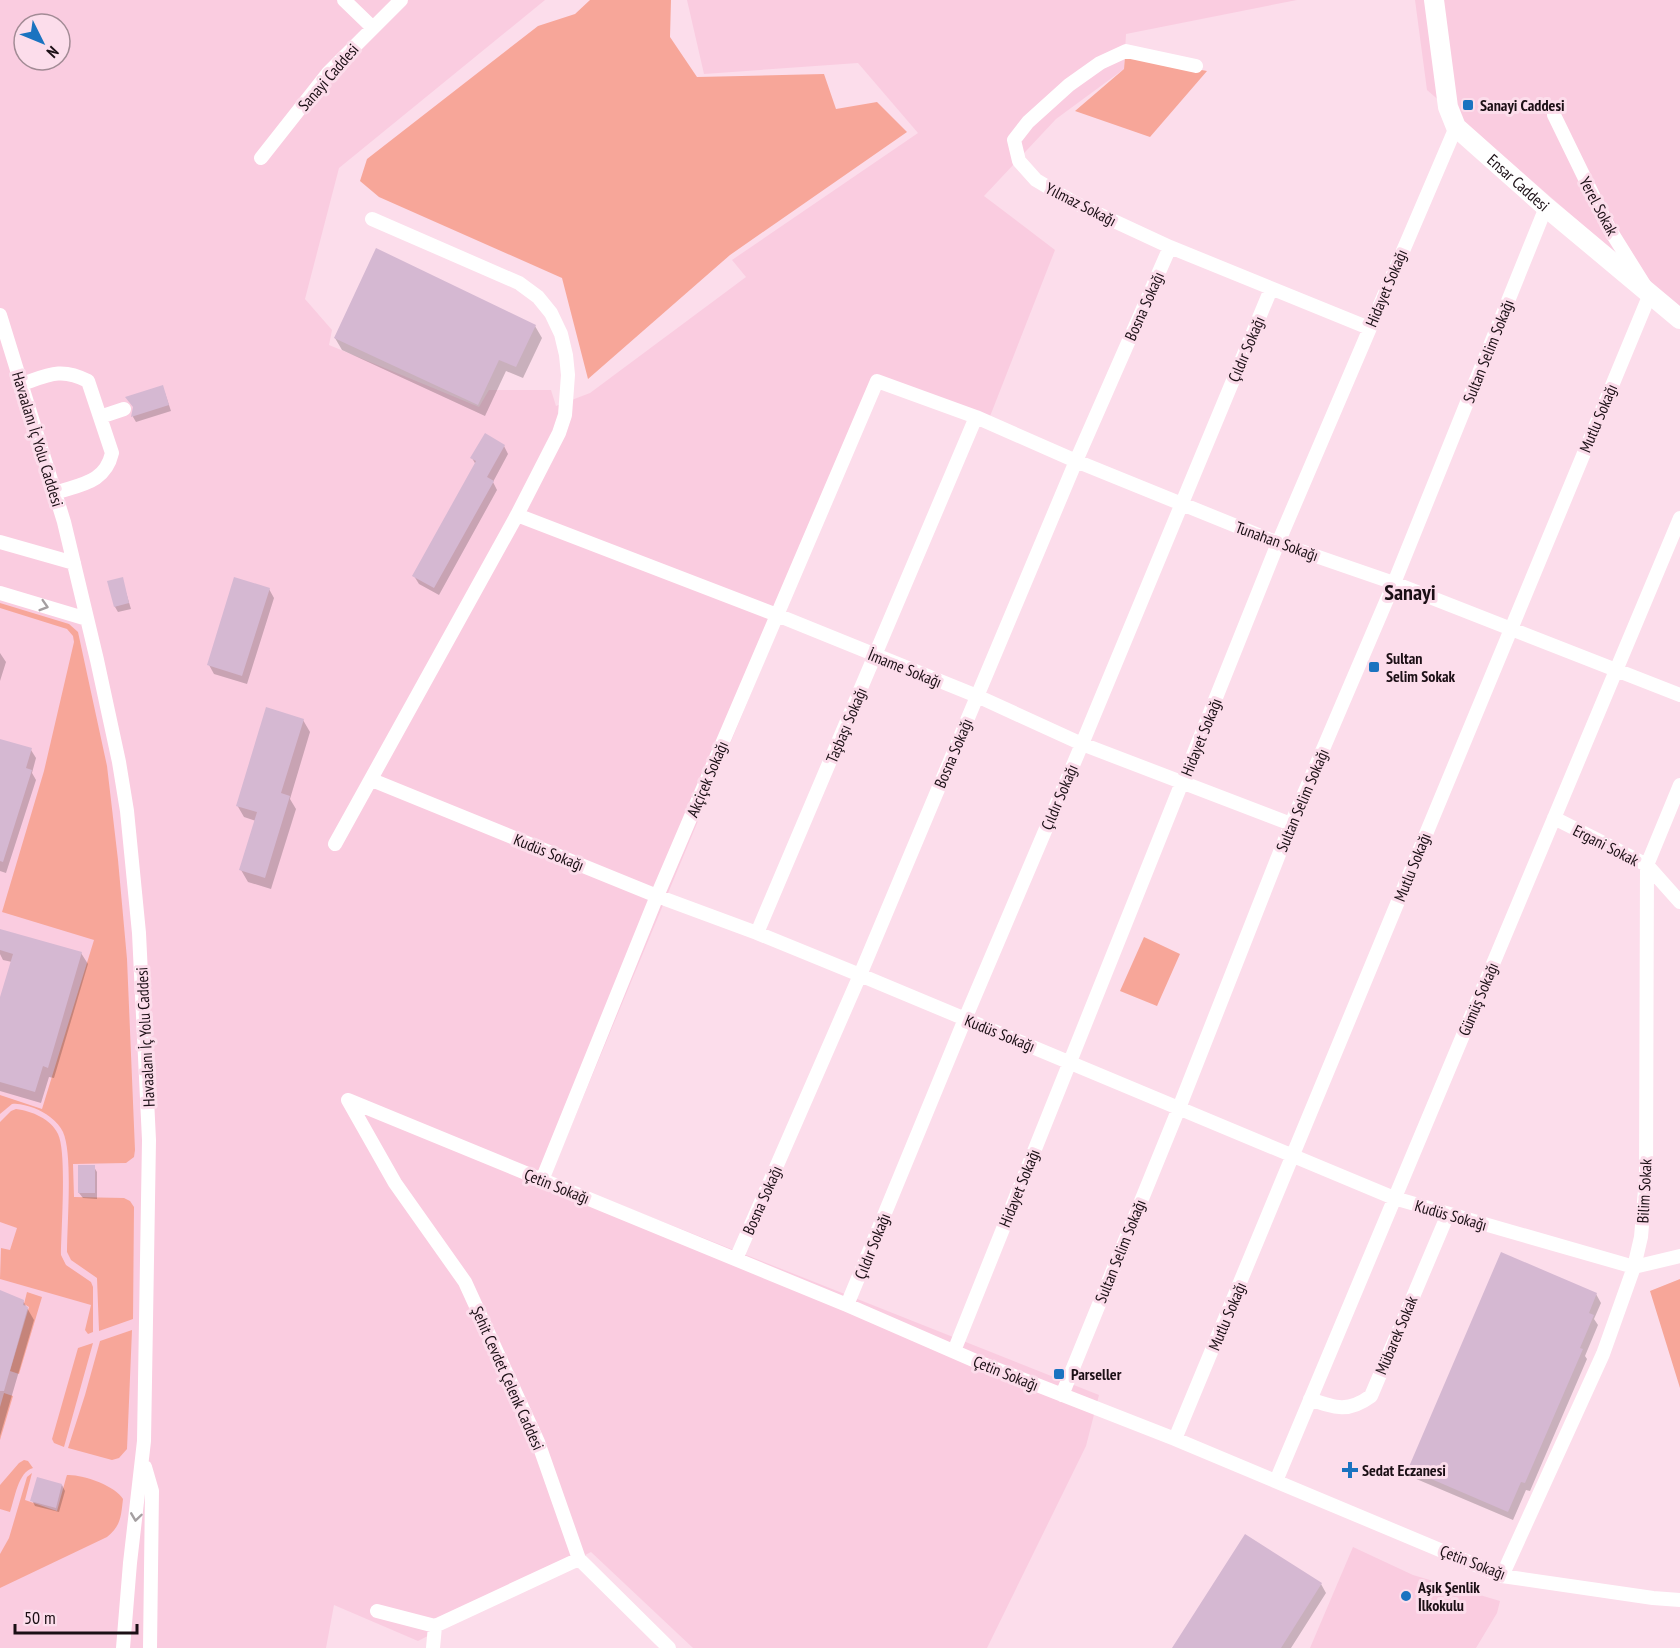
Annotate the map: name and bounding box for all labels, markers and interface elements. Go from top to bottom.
north arrow [12,12,72,72]
street label: Sanayi Caddesi [293,39,363,115]
text: N [43,42,63,62]
place label: Sanayi Caddesi [1480,95,1565,115]
marker: Sanayi Caddesi [1461,98,1475,112]
street label: Ensar Caddesi [1483,150,1554,215]
street label: Yerel Sokak [1575,173,1623,239]
street label: Yılmaz Sokağı [1042,178,1120,230]
street label: Hidayet Sokağı [1361,246,1411,330]
street label: Bosna Sokağı [1120,268,1168,344]
street label: Sultan Selim Sokağı [1458,296,1518,406]
street label: Çıldır Sokağı [1223,313,1269,385]
street label: Havaalanı İç Yolu Caddesi [8,369,68,509]
street label: Mutlu Sokağı [1575,381,1621,455]
street label: Tunahan Sokağı [1233,517,1321,565]
district label: Sanayi [1384,578,1436,606]
one-way arrow [38,599,49,611]
street label: İmame Sokağı [865,644,945,692]
place label: Sultan Selim Sokak [1386,648,1456,686]
marker: Sultan Selim Sokak [1367,660,1381,674]
street label: Taşbaşı Sokağı [821,684,871,766]
street label: Hidayet Sokağı [1176,695,1226,779]
street label: Bosna Sokağı [929,715,977,791]
street label: Akçiçek Sokağı [682,738,732,820]
street label: Sultan Selim Sokağı [1271,745,1333,855]
street label: Çıldır Sokağı [1036,761,1082,833]
street label: Ergani Sokak [1570,820,1643,870]
street label: Kudüs Sokağı [511,829,587,875]
street label: Mutlu Sokağı [1389,830,1435,904]
street label: Gümüş Sokağı [1454,959,1502,1039]
street label: Havaalanı İç Yolu Caddesi [131,967,159,1107]
street label: Kudüs Sokağı [962,1010,1038,1056]
street label: Hidayet Sokağı [994,1146,1044,1230]
street label: Bilim Sokak [1632,1157,1656,1224]
street label: Bosna Sokağı [738,1162,786,1238]
street label: Çetin Sokağı [521,1164,593,1208]
street label: Kudüs Sokağı [1413,1195,1489,1235]
street label: Sultan Selim Sokağı [1090,1196,1150,1306]
street label: Çıldır Sokağı [850,1210,894,1282]
street label: Mutlu Sokağı [1204,1279,1250,1353]
street label: Mübarek Sokak [1371,1292,1422,1377]
street label: Şehit Cevdet Çelenk Caddesi [467,1303,549,1453]
street label: Çetin Sokağı [970,1351,1042,1395]
place label: Parseller [1071,1364,1122,1384]
marker: Parseller [1052,1367,1066,1381]
place label: Sedat Eczanesi [1362,1460,1446,1480]
marker: Sedat Eczanesi [1343,1463,1357,1477]
one-way arrow [130,1512,142,1522]
street label: Çetin Sokağı [1437,1540,1509,1584]
place label: Aşık Şenlik İlkokulu [1417,1577,1480,1615]
marker: Aşık Şenlik İlkokulu [1399,1589,1413,1603]
scale bar [15,1597,136,1635]
text: 50 m [24,1606,56,1629]

